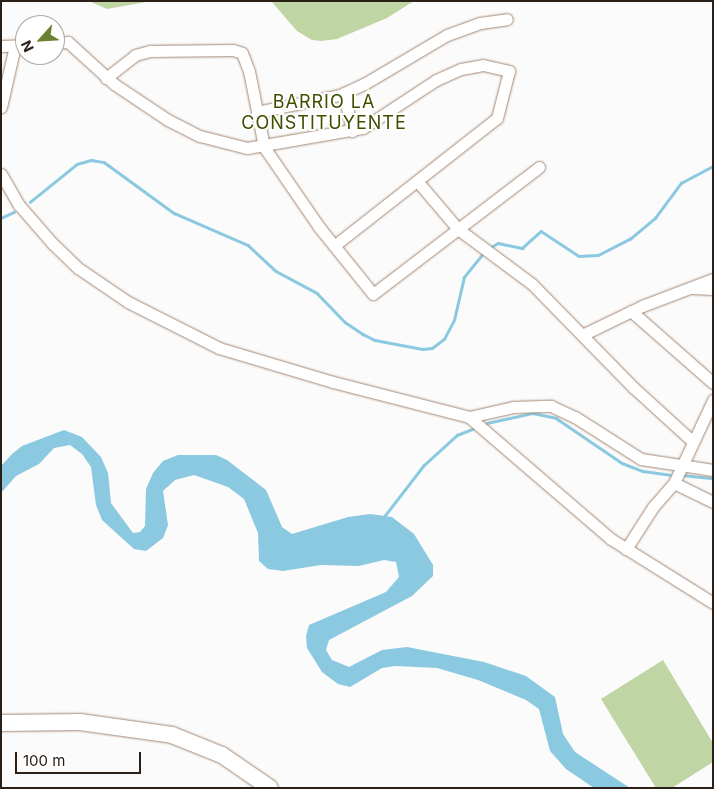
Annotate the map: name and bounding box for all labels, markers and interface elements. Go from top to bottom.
north arrow [15,15,65,65]
text: N [17,38,37,55]
district label: BARRIO LA CONSTITUYENTE [240,92,408,134]
scale bar [18,742,144,774]
text: 100 m [23,751,65,770]

